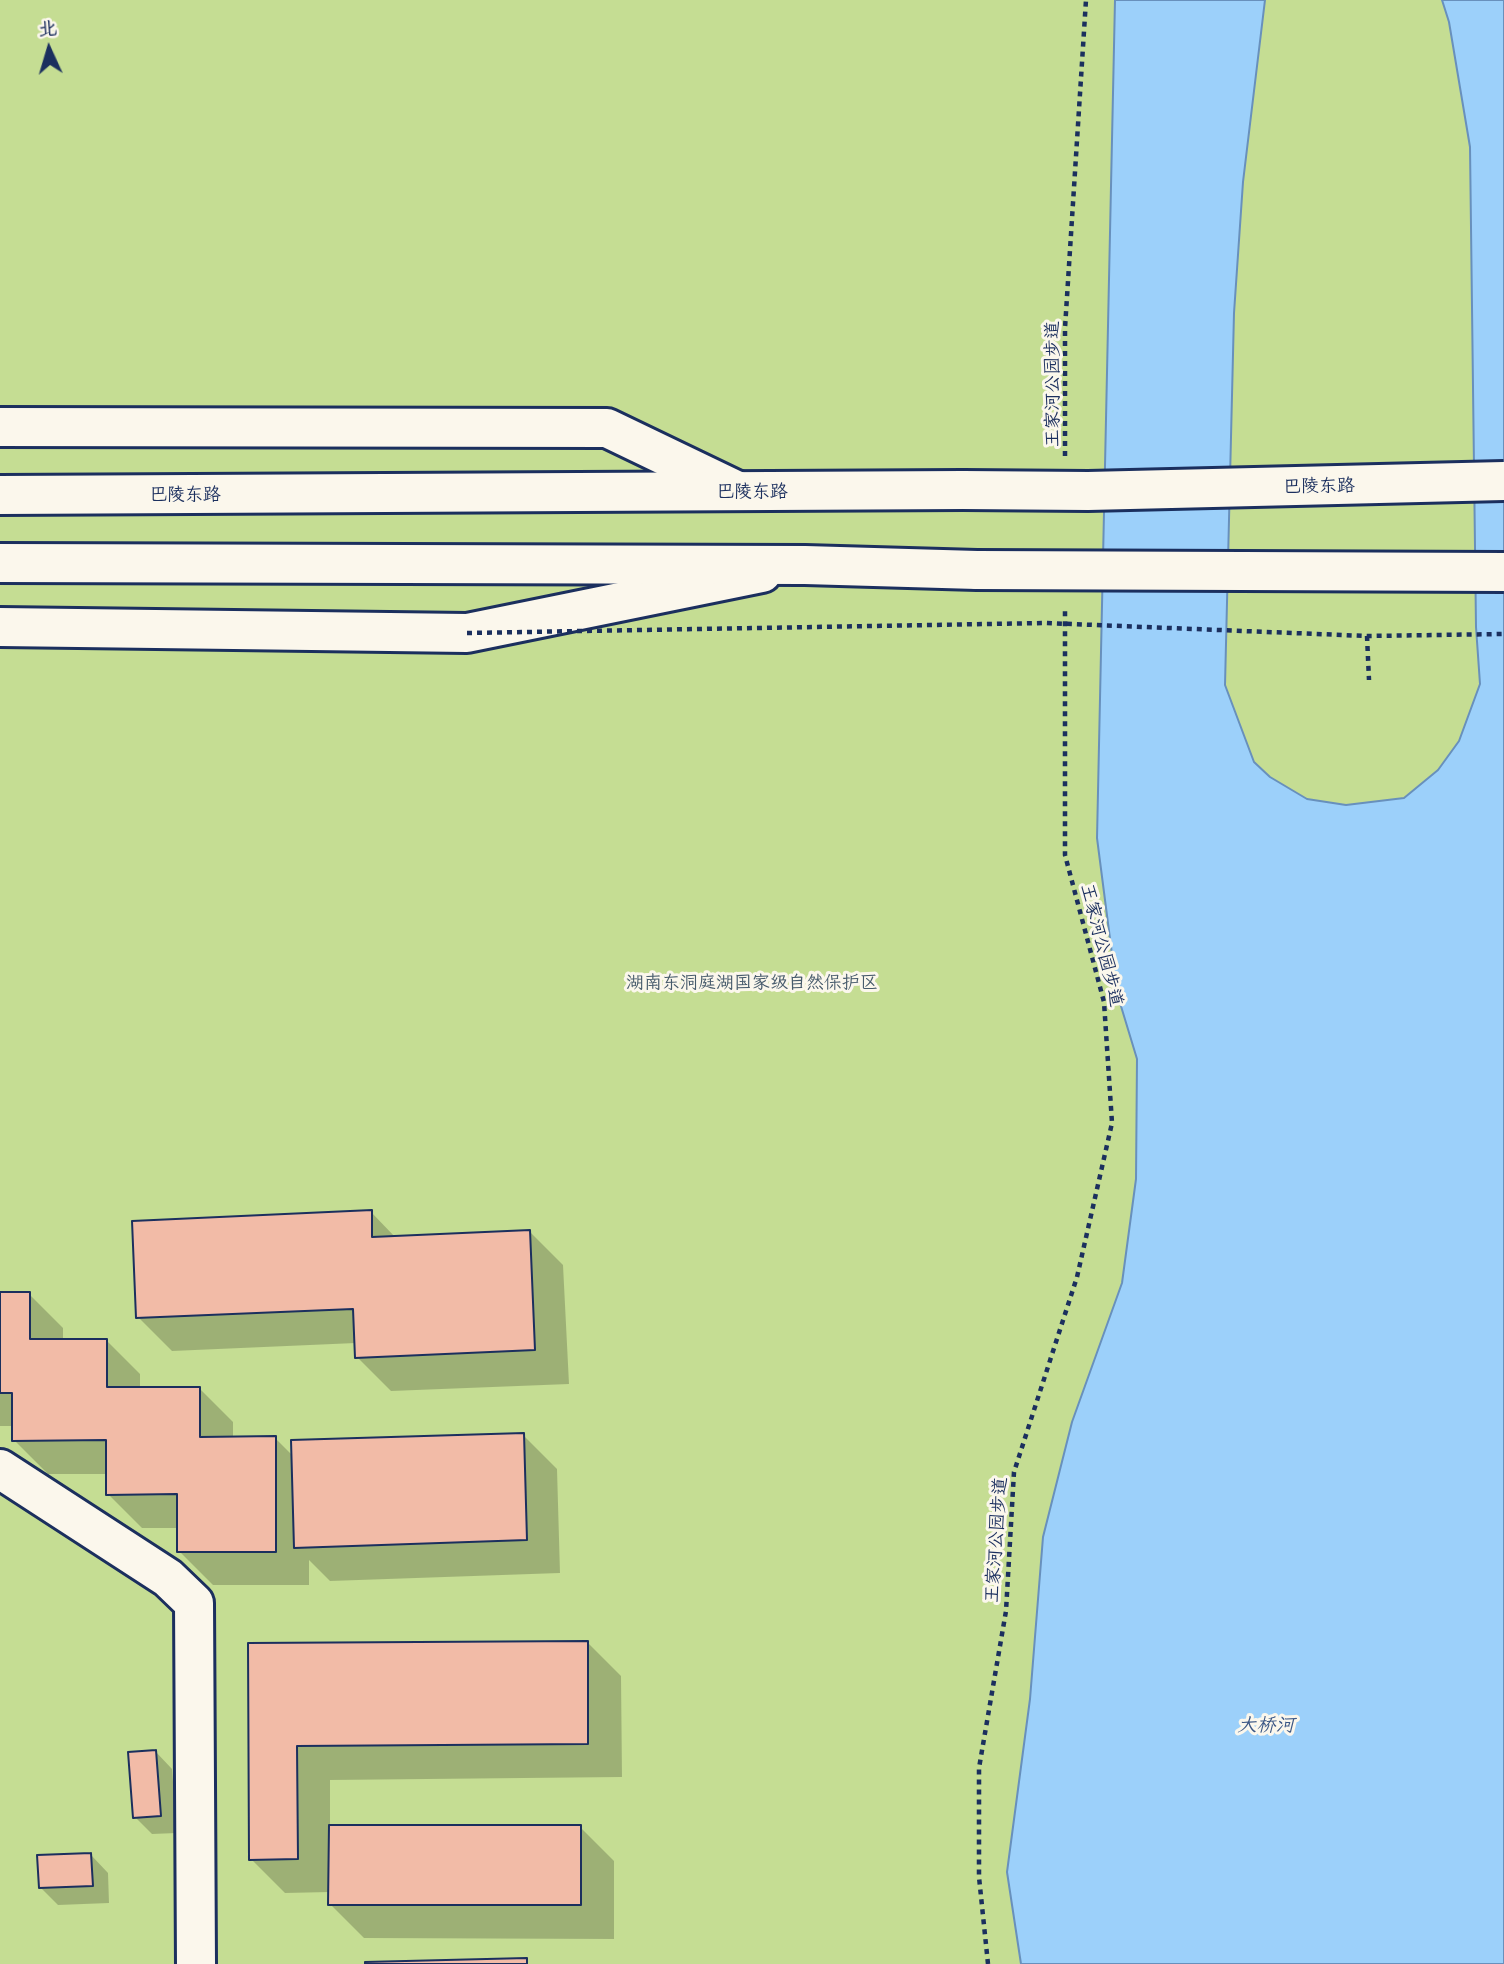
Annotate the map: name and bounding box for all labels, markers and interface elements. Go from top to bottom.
north arrow [14,14,84,84]
text: 北 [37,14,58,41]
street label: 王家河公园步道 [1041,321,1063,447]
street label: 巴陵东路 [1283,475,1355,497]
street label: 巴陵东路 [716,480,788,502]
street label: 巴陵东路 [149,483,221,505]
street label: 王家河公园步道 [1076,881,1128,1009]
park label: 湖南东洞庭湖国家级自然保护区 [626,971,878,993]
street label: 王家河公园步道 [981,1476,1011,1604]
water label: 大桥河 [1238,1714,1294,1736]

